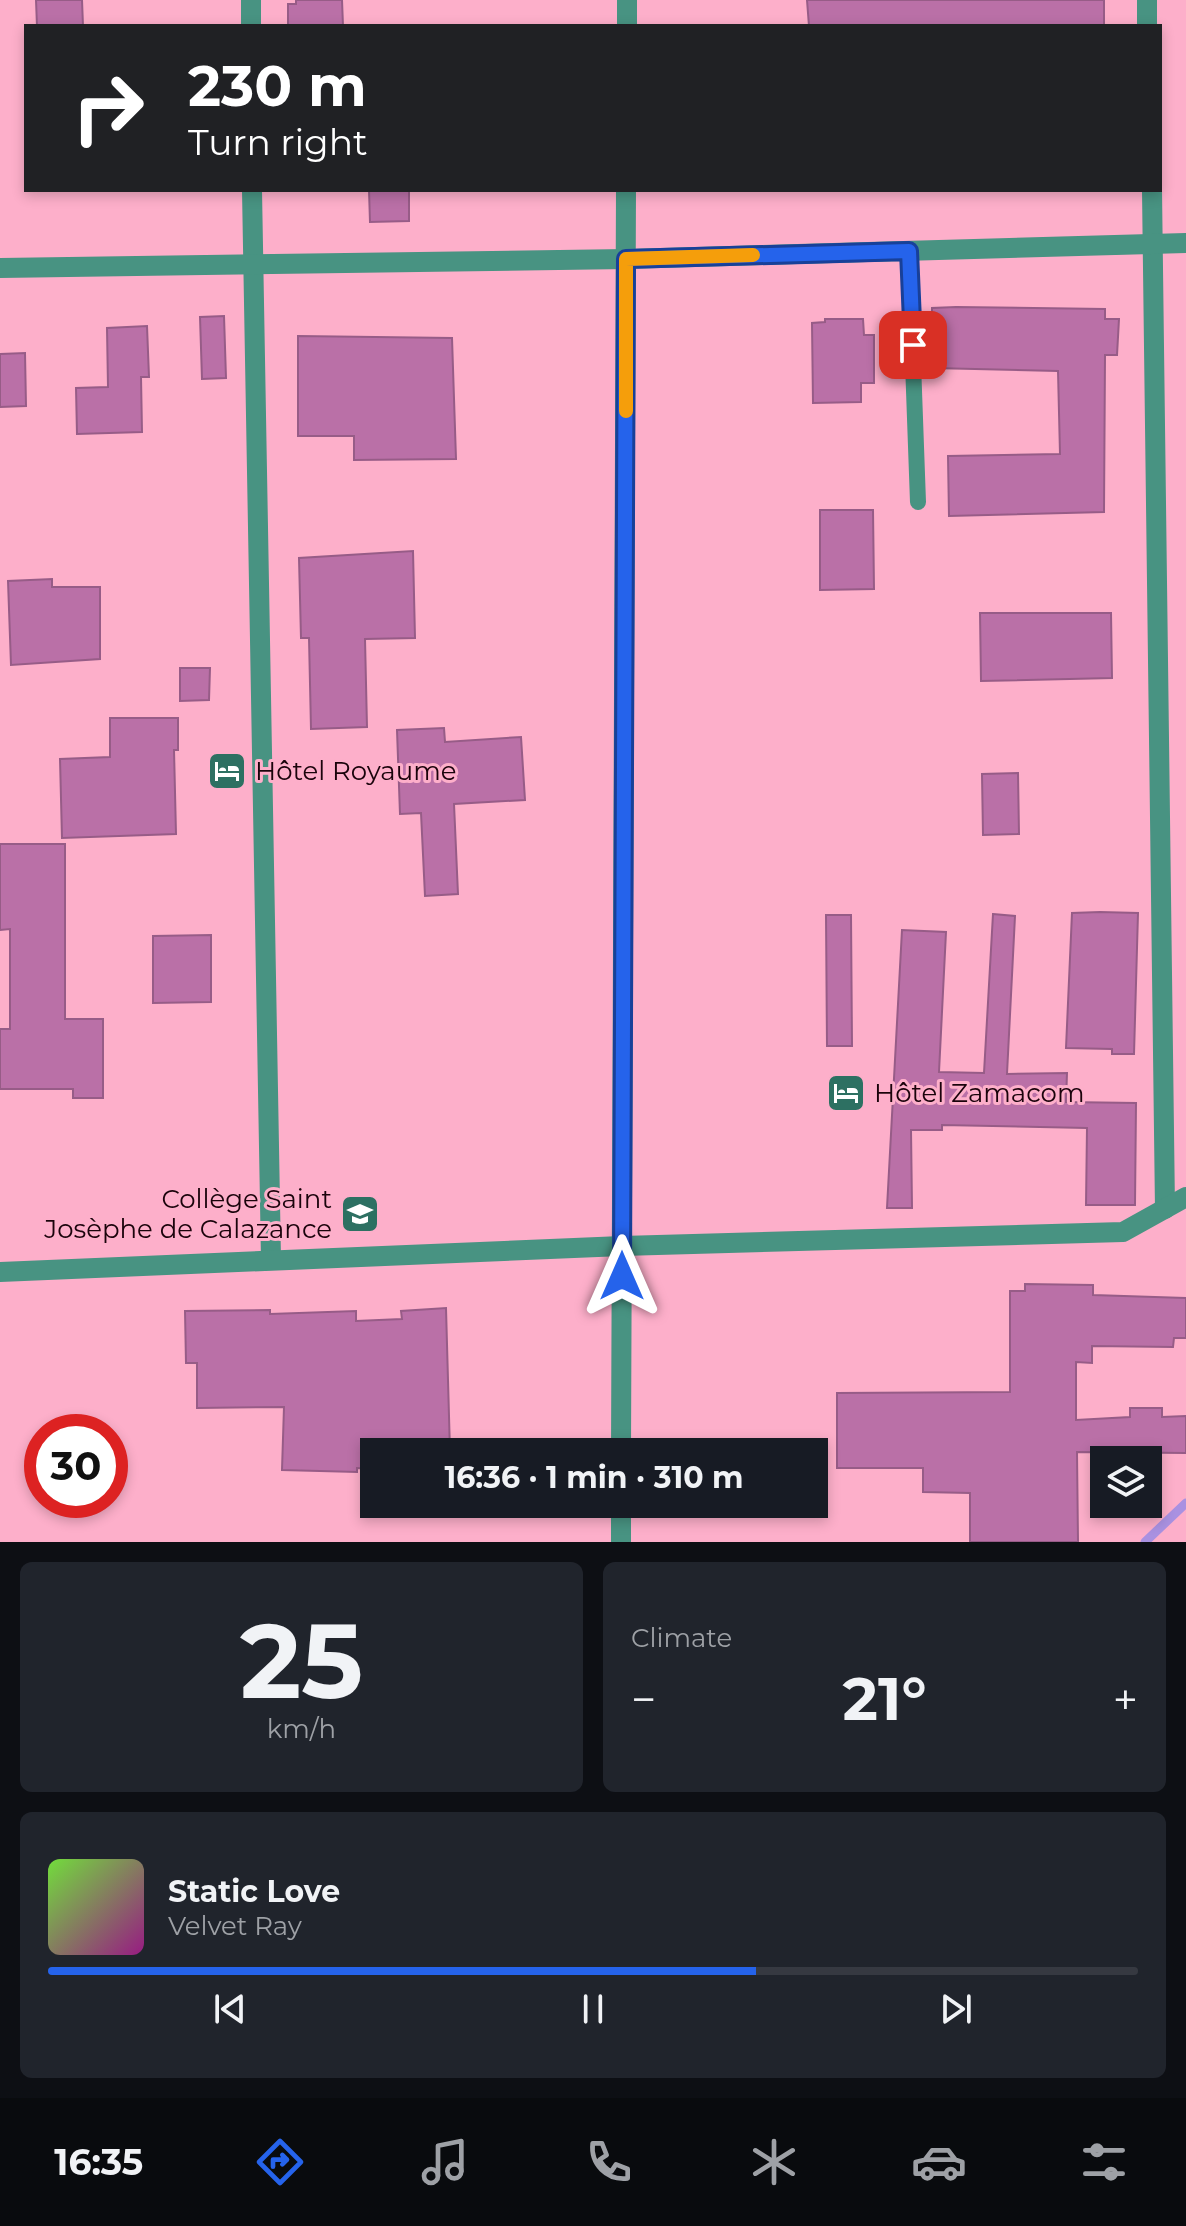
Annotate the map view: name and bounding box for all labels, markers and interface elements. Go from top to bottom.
text: 230 m [188,52,367,120]
icon: right [56,56,160,160]
text: Turn right [188,120,368,164]
pin [879,311,947,379]
icon: arrive [891,323,935,367]
hotel icon: Hôtel Royaume [206,750,248,792]
place label: Hôtel Royaume [255,755,456,787]
hotel icon: Hôtel Zamacom [825,1072,867,1114]
place label: Hôtel Zamacom [874,1077,1085,1109]
place label: Collège Saint Josèphe de Calazance [43,1183,332,1245]
school or university icon: Collège Saint Josèphe de Calazance [339,1193,381,1235]
position arrow [580,1234,664,1318]
speed limit sign: 30 [24,1414,128,1518]
map controls [1090,1446,1162,1518]
button: layers [1090,1446,1162,1518]
text: 16:36 · 1 min · 310 m [444,1459,744,1496]
text: 25 [240,1597,363,1724]
text: Climate [631,1622,732,1654]
text: 21° [843,1662,927,1735]
text: − [631,1672,656,1726]
text: + [1113,1672,1138,1726]
text: km/h [267,1713,336,1745]
text: Static Love [168,1873,340,1910]
text: Velvet Ray [168,1910,302,1942]
icon: previous [208,1987,252,2031]
icon: pause [571,1987,615,2031]
icon: next [934,1987,978,2031]
icon: directions [252,2134,308,2190]
icon: music [417,2134,473,2190]
icon: phone [581,2134,637,2190]
icon: climate [746,2134,802,2190]
icon: car [911,2134,967,2190]
icon: filters [1076,2134,1132,2190]
text: 16:35 [54,2140,143,2184]

